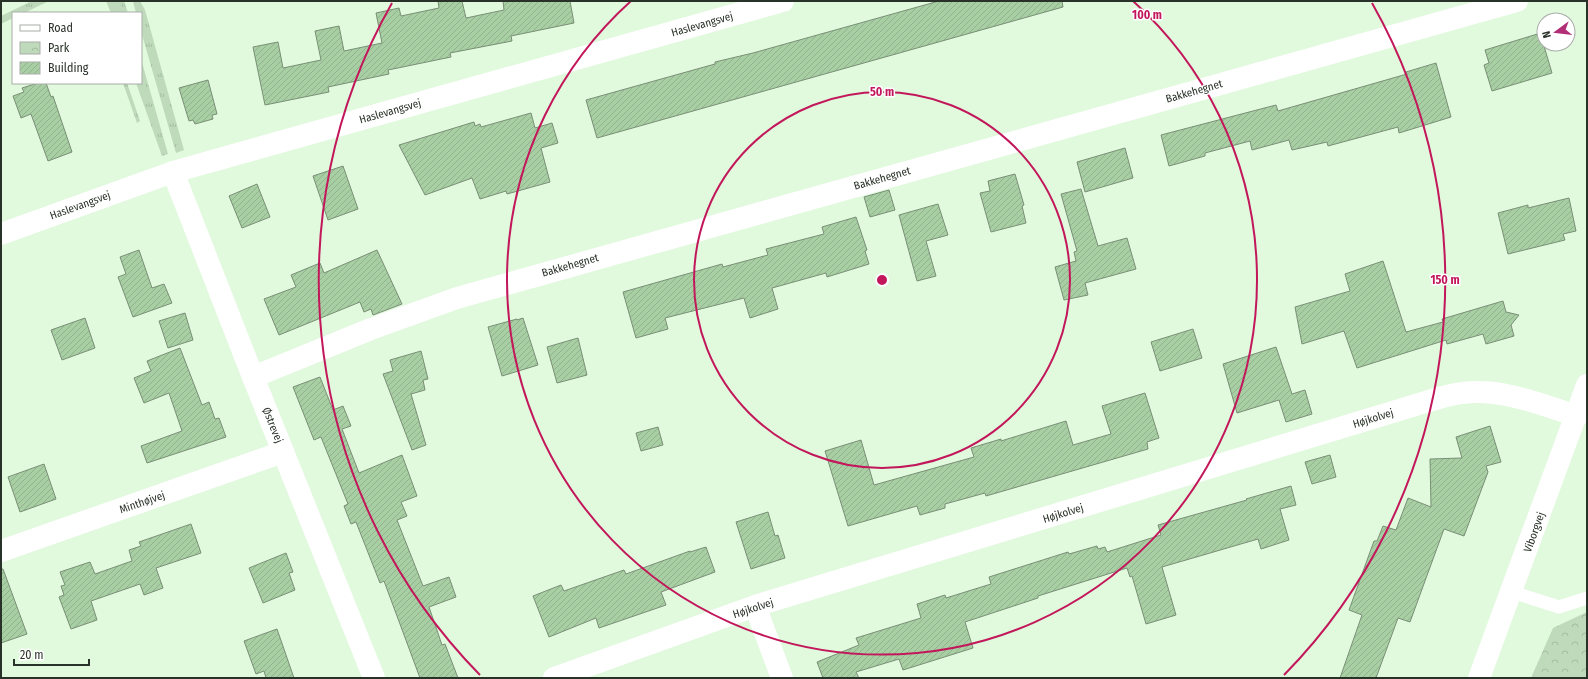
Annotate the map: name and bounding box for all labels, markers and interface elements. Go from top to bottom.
text: 100 m [1132,8,1162,22]
street label: Haslevangsvej [670,9,735,39]
legend [12,12,142,84]
north arrow [1536,12,1576,52]
text: Road [48,21,73,35]
text: N [1540,30,1554,39]
text: Park [48,41,70,55]
text: Building [48,61,89,75]
street label: Bakkehegnet [1164,77,1224,106]
text: 50 m [870,85,894,99]
street label: Haslevangsvej [358,96,423,126]
street label: Bakkehegnet [852,164,912,193]
street label: Haslevangsvej [48,188,112,222]
street label: Bakkehegnet [540,251,600,280]
centre of rings [875,273,889,287]
text: 150 m [1430,273,1460,287]
street label: Østrevej [260,406,286,445]
street label: Højkolvej [1351,406,1395,431]
street label: Minthøjvej [118,489,167,516]
street label: Højkolvej [1041,501,1085,526]
street label: Viborgvej [1521,510,1548,554]
street label: Højkolvej [731,596,775,621]
scale bar [14,641,89,667]
text: 20 m [20,648,44,662]

